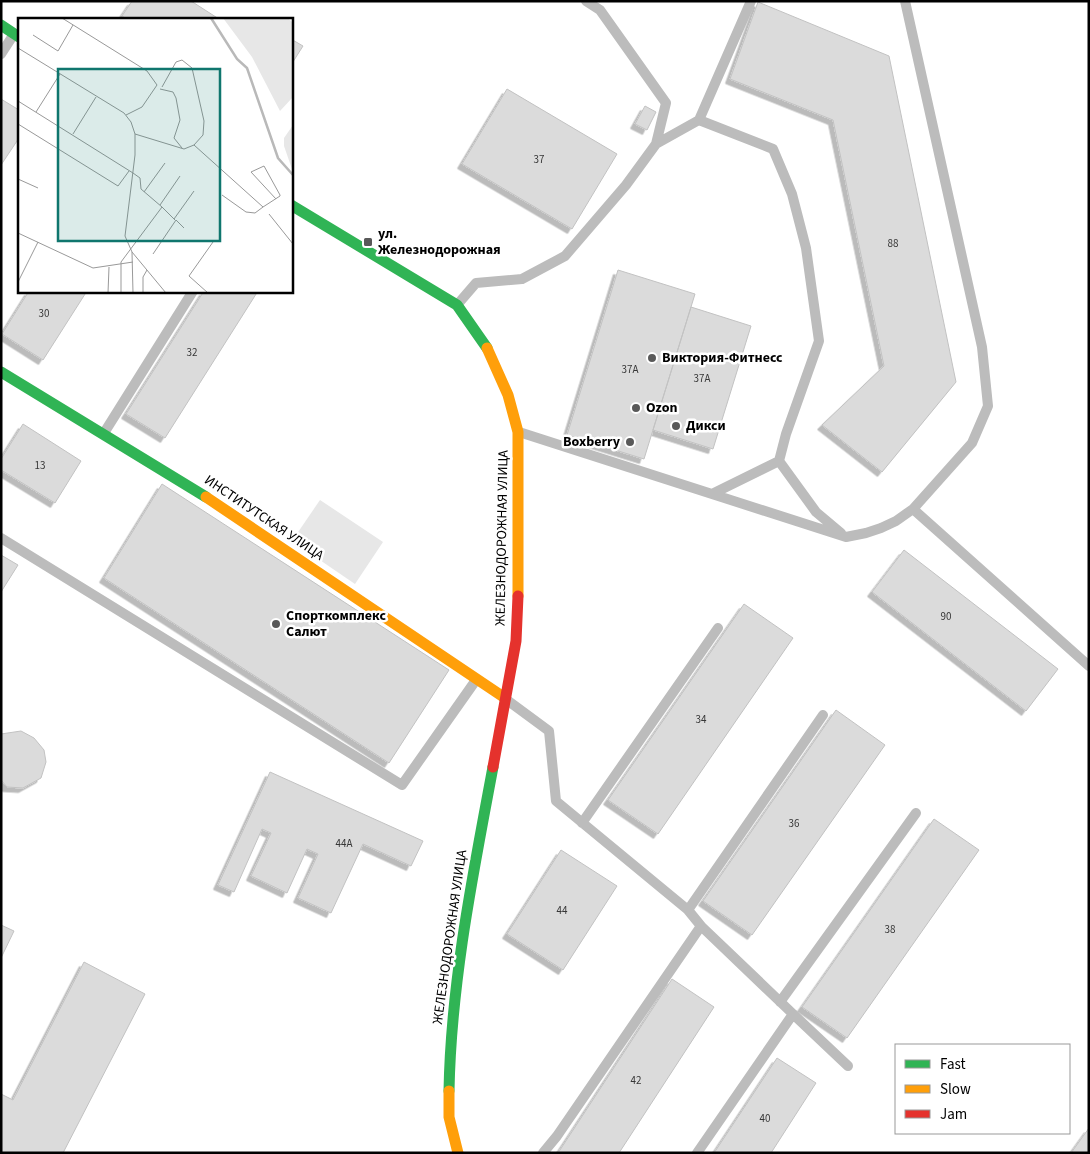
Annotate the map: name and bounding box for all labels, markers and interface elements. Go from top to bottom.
inset map [18,18,292,292]
house number: 37 [534,152,544,167]
place label: ул. Железнодорожная [378,224,501,260]
marker: ул. Железнодорожная [362,236,374,248]
house number: 88 [888,236,899,251]
house number: 30 [39,306,49,321]
house number: 32 [187,345,197,360]
place label: Виктория-Фитнесс [662,348,783,368]
marker: Виктория-Фитнесс [646,352,658,364]
house number: 37А [622,362,638,377]
house number: 37А [694,371,710,386]
place label: Ozon [646,398,677,418]
marker: Ozon [630,402,642,414]
place label: Дикси [686,416,726,436]
marker: Дикси [670,420,682,432]
place label: Boxberry [563,432,621,452]
marker: Boxberry [624,436,636,448]
street label: ЖЕЛЕЗНОДОРОЖНАЯ УЛИЦА [490,449,514,626]
house number: 13 [35,458,45,473]
street label: ИНСТИТУТСКАЯ УЛИЦА [200,470,328,566]
place label: Спорткомплекс Салют [286,606,386,642]
house number: 90 [941,609,951,624]
marker: Спорткомплекс Салют [270,618,282,630]
house number: 34 [696,712,707,727]
house number: 36 [789,816,800,831]
house number: 44А [336,836,352,851]
street label: ЖЕЛЕЗНОДОРОЖНАЯ УЛИЦА [428,848,472,1026]
house number: 44 [557,903,568,918]
house number: 38 [885,922,896,937]
legend [895,1044,1070,1134]
text: Fast [940,1054,966,1075]
house number: 42 [631,1073,641,1088]
text: Slow [940,1079,971,1100]
text: Jam [940,1104,967,1125]
house number: 40 [760,1111,770,1126]

